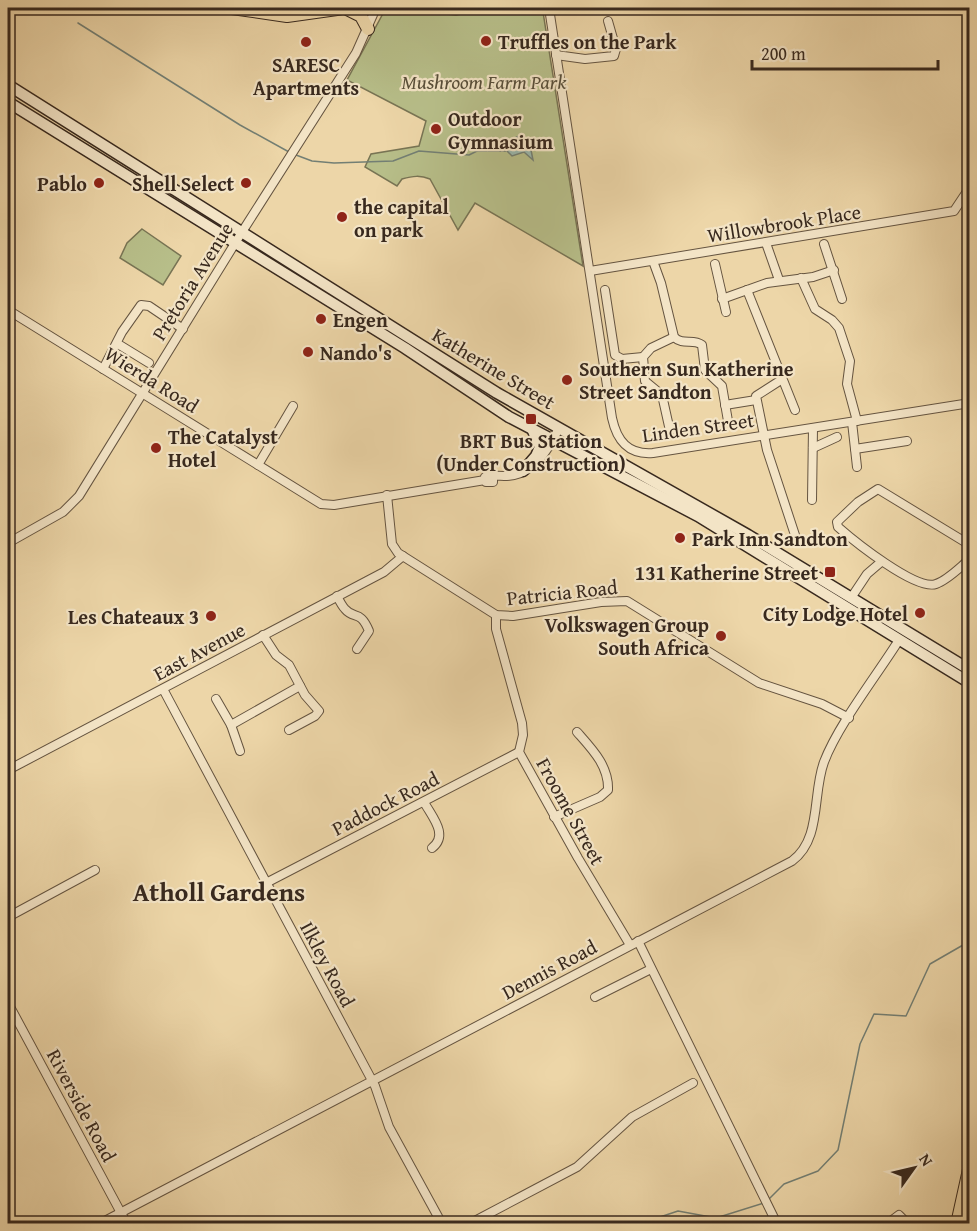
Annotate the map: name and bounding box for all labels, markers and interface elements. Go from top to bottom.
place label: Truffles on the Park [498,27,677,56]
scale bar [752,33,938,71]
marker: Truffles on the Park [479,34,493,48]
marker: SARESC Apartments [299,35,313,49]
text: 200 m [761,40,806,67]
place label: SARESC Apartments [253,50,359,102]
park label: Mushroom Farm Park [402,67,567,96]
place label: Outdoor Gymnasium [448,104,553,156]
marker: Outdoor Gymnasium [429,122,443,136]
place label: Pablo [37,169,87,198]
place label: Shell Select [132,169,234,198]
marker: Pablo [92,176,106,190]
marker: Shell Select [239,176,253,190]
place label: the capital on park [354,192,449,244]
street label: Willowbrook Place [705,197,863,249]
marker: the capital on park [335,210,349,224]
street label: Pretoria Avenue [144,216,240,346]
place label: Engen [333,305,388,334]
marker: Engen [314,312,328,326]
street label: Katherine Street [427,320,561,416]
place label: Nando's [320,338,392,367]
street label: Wierda Road [99,339,205,420]
marker: Nando's [301,345,315,359]
place label: Southern Sun Katherine Street Sandton [579,354,794,406]
marker: Southern Sun Katherine Street Sandton [560,373,574,387]
street label: Linden Street [640,405,756,449]
marker: BRT Bus Station (Under Construction) [524,412,538,426]
place label: The Catalyst Hotel [168,422,278,474]
place label: BRT Bus Station (Under Construction) [436,426,626,478]
marker: The Catalyst Hotel [149,441,163,455]
place label: Park Inn Sandton [692,524,848,553]
marker: Park Inn Sandton [673,531,687,545]
place label: 131 Katherine Street [635,558,818,587]
marker: 131 Katherine Street [823,565,837,579]
street label: Patricia Road [505,572,619,612]
place label: City Lodge Hotel [763,599,908,628]
place label: Les Chateaux 3 [68,602,199,631]
marker: City Lodge Hotel [913,606,927,620]
marker: Les Chateaux 3 [204,609,218,623]
place label: Volkswagen Group South Africa [545,610,710,662]
street label: East Avenue [148,615,250,687]
marker: Volkswagen Group South Africa [714,629,728,643]
street label: Froome Street [530,752,612,870]
street label: Paddock Road [326,763,444,842]
district label: Atholl Gardens [133,872,305,911]
street label: Ilkley Road [293,916,363,1012]
street label: Dennis Road [496,932,602,1006]
street label: Riverside Road [40,1043,124,1167]
north arrow [884,1138,944,1198]
text: N [913,1148,940,1171]

